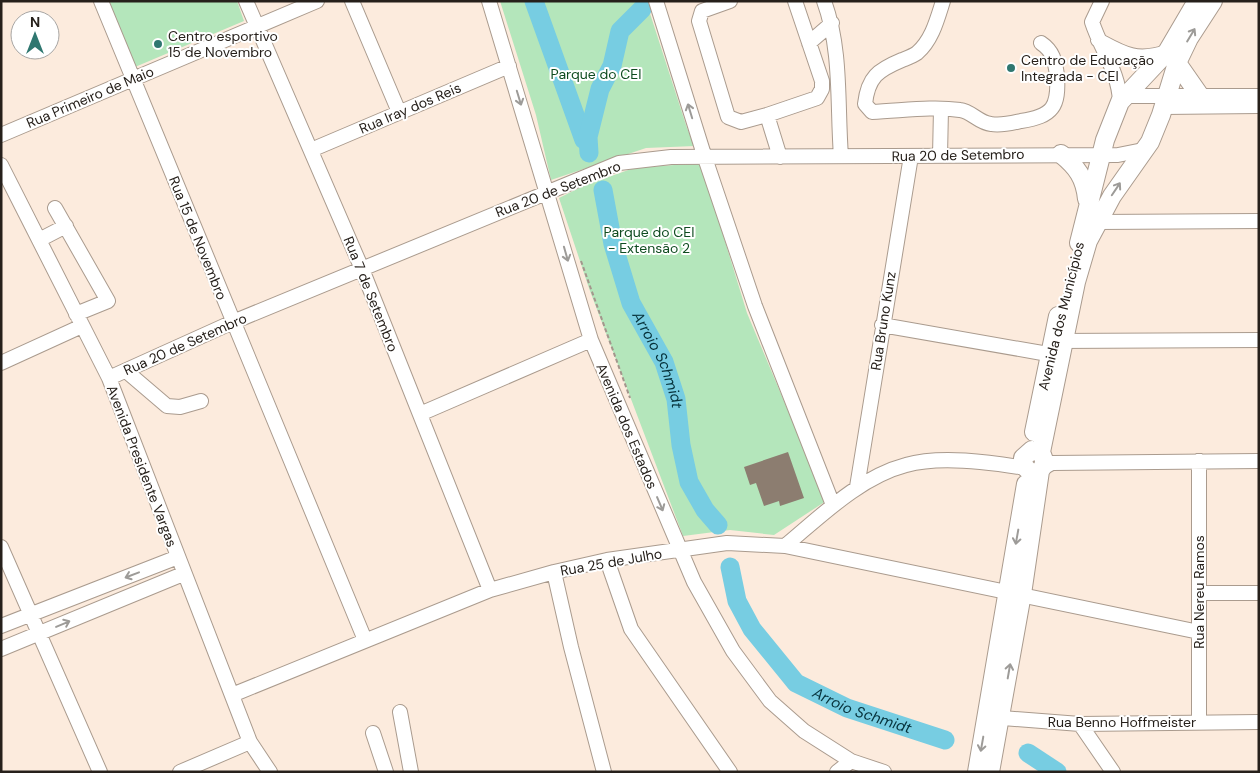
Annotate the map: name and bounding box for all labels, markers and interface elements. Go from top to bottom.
north arrow [10,10,60,60]
text: N [30,13,40,31]
place label: Centro esportivo 15 de Novembro [168,27,278,61]
one-way arrow [1186,29,1196,43]
marker: Centro esportivo 15 de Novembro [152,38,164,50]
place label: Centro de Educação Integrada - CEI [1021,51,1154,85]
street label: Rua Primeiro de Maio [24,62,156,132]
marker: Centro de Educação Integrada - CEI [1005,62,1017,74]
park label: Parque do CEI [551,65,641,83]
street label: Rua Iray dos Reis [356,78,464,138]
one-way arrow [514,90,524,106]
one-way arrow [685,104,695,120]
street label: Rua 20 de Setembro [891,145,1025,165]
street label: Rua 20 de Setembro [493,157,623,221]
street label: Rua 15 de Novembro [165,174,231,302]
one-way arrow [1111,182,1121,196]
park label: Parque do CEI - Extensão 2 [604,223,694,257]
street label: Rua 7 de Setembro [340,234,402,354]
street label: Avenida dos Municípios [1034,240,1088,392]
one-way arrow [561,245,571,261]
street label: Rua Bruno Kunz [866,270,900,372]
water label: Arroio Schmidt [627,307,687,409]
street label: Rua 20 de Setembro [121,309,249,379]
street label: Avenida dos Estados [592,360,662,492]
street label: Avenida Presidente Vargas [103,383,181,549]
one-way arrow [657,496,666,511]
one-way arrow [1011,528,1021,544]
street label: Rua Nereu Ramos [1190,535,1208,649]
street label: Rua 25 de Julho [559,544,663,580]
one-way arrow [125,571,140,580]
one-way arrow [55,619,70,628]
one-way arrow [1004,663,1014,679]
water label: Arroio Schmidt [808,682,914,738]
street label: Rua Benno Hoffmeister [1048,713,1196,731]
one-way arrow [976,736,986,752]

